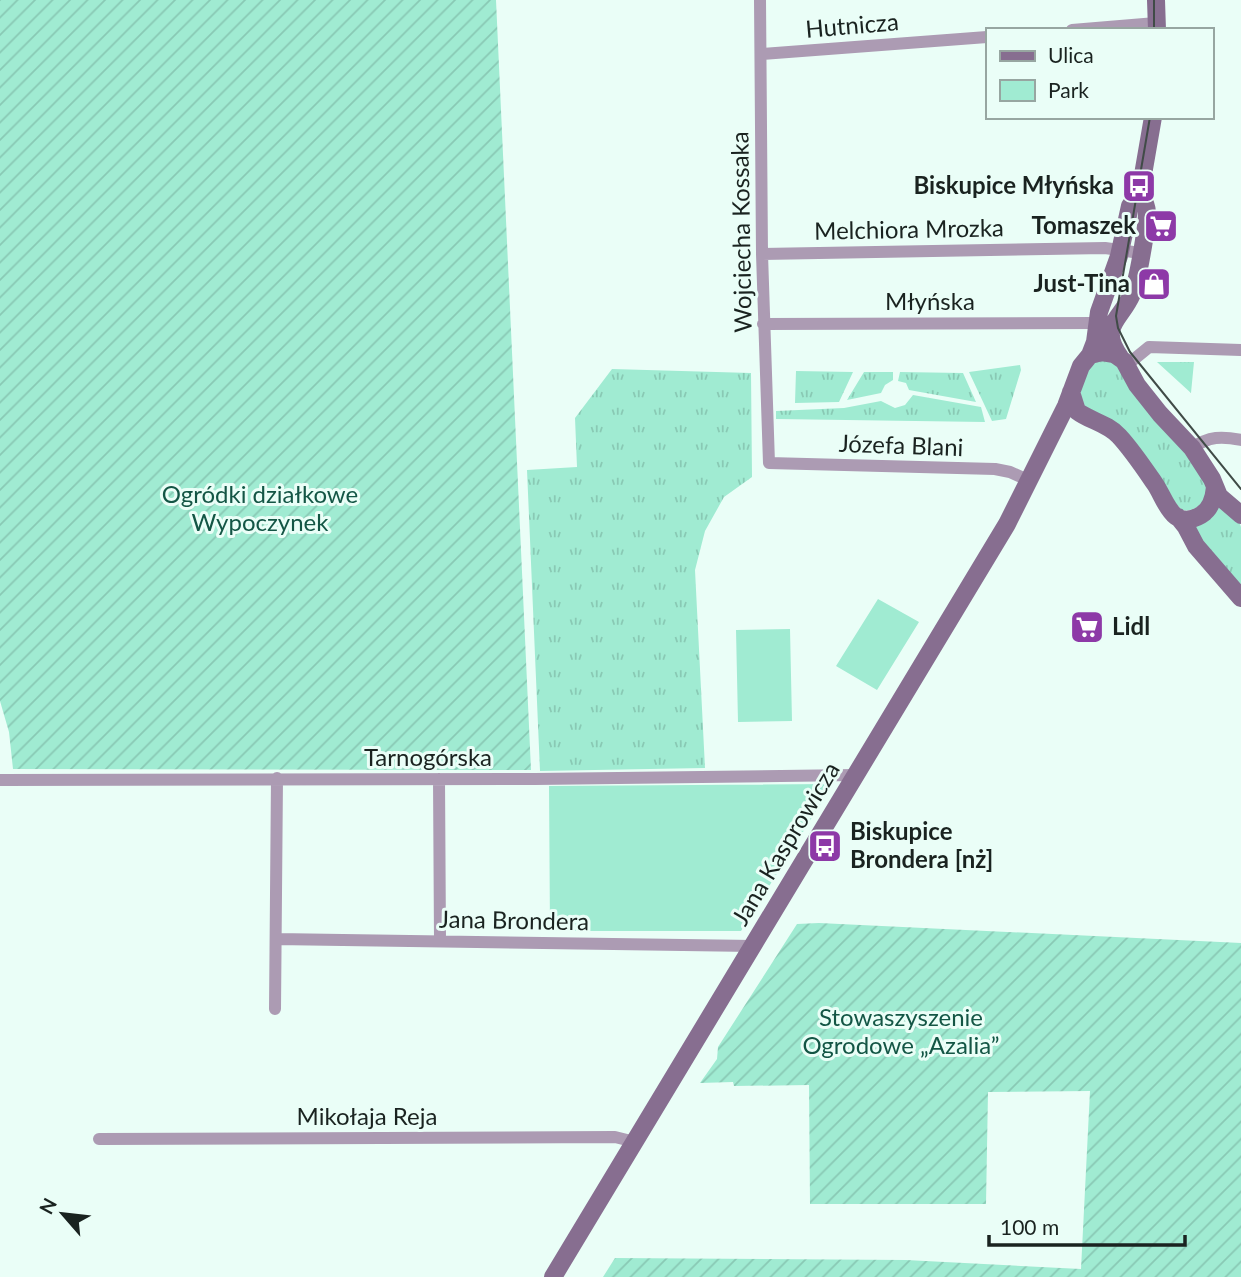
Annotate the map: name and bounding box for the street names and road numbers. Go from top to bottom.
street label: Hutnicza [804,6,900,43]
street label: Wojciecha Kossaka [724,131,757,333]
street label: Melchiora Mrozka [814,212,1004,245]
street label: Młyńska [885,286,975,315]
street label: Józefa Blani [838,428,964,461]
street label: Tarnogórska [364,742,492,771]
street label: Jana Kasprowicza [725,756,845,930]
street label: Jana Brondera [439,904,589,935]
street label: Mikołaja Reja [297,1101,437,1130]

